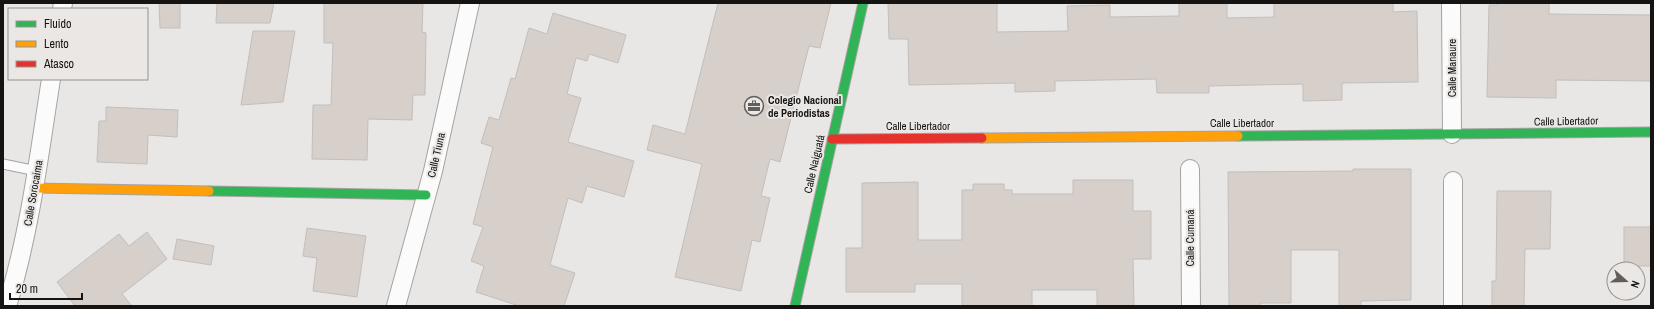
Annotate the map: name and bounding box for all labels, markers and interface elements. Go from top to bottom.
legend [8,8,148,80]
text: Fluido [44,16,71,32]
text: Lento [44,36,69,52]
street label: Calle Manaure [1445,39,1459,97]
text: Atasco [43,56,74,72]
place label: Colegio Nacional de Periodistas [768,93,841,120]
office icon: Colegio Nacional de Periodistas [743,95,765,117]
street label: Calle Libertador [1534,113,1598,129]
street label: Calle Libertador [1210,116,1274,130]
street label: Calle Libertador [886,119,950,133]
street label: Calle Tiuna [424,131,448,179]
street label: Calle Naiguatá [800,133,828,195]
street label: Calle Sorocaima [20,159,46,227]
street label: Calle Cumaná [1183,209,1197,267]
north arrow [1606,261,1646,301]
scale bar [10,275,82,301]
text: N [1628,279,1643,290]
text: 20 m [16,281,38,297]

